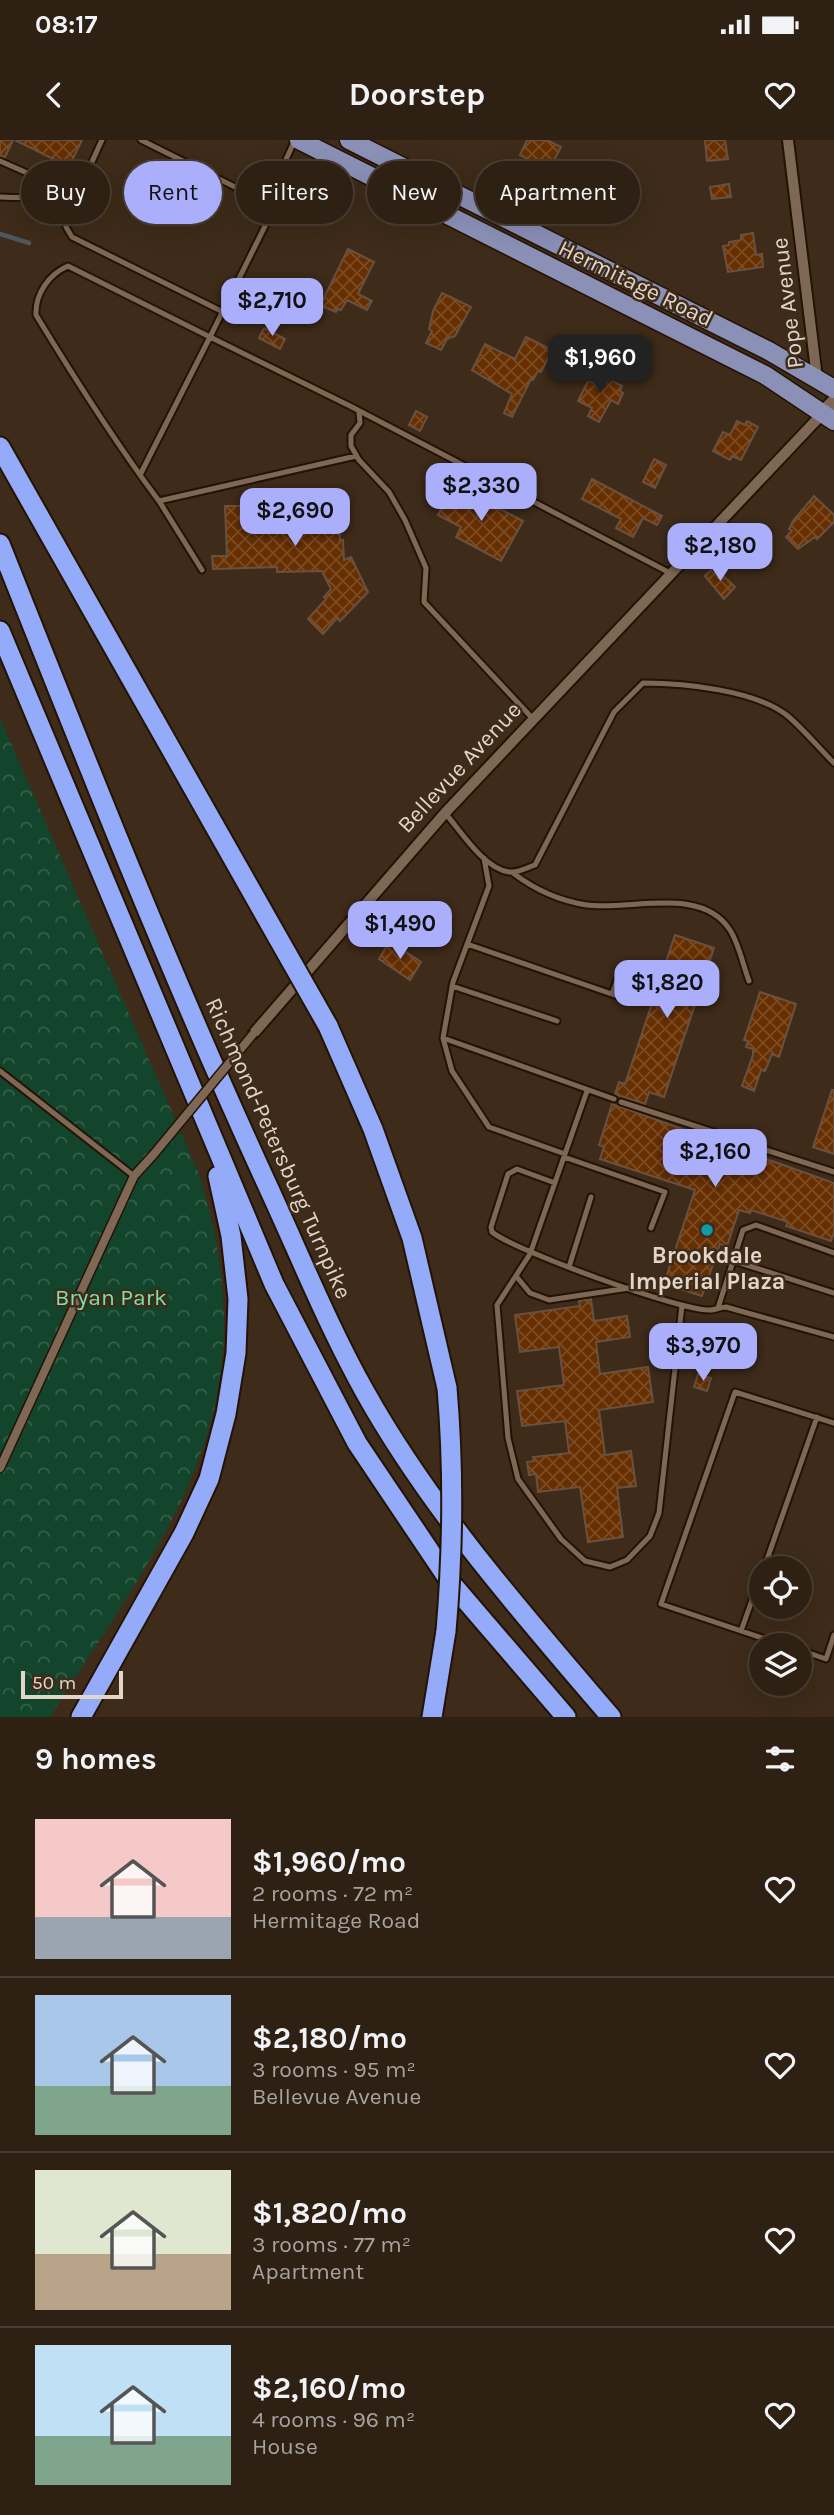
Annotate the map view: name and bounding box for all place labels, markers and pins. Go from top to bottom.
pin: $2,710 [215,278,329,338]
pin: $1,960 [543,336,657,395]
pin: $2,330 [424,464,538,523]
pin: $2,690 [238,488,352,548]
pin: $2,180 [663,524,777,583]
pin: $1,490 [343,902,457,961]
pin: $1,820 [610,960,724,1020]
pin: $2,160 [658,1130,772,1189]
marker: Brookdale Imperial Plaza [699,1222,715,1238]
place label: Brookdale Imperial Plaza [629,1242,785,1295]
pin: $3,970 [646,1324,760,1383]

